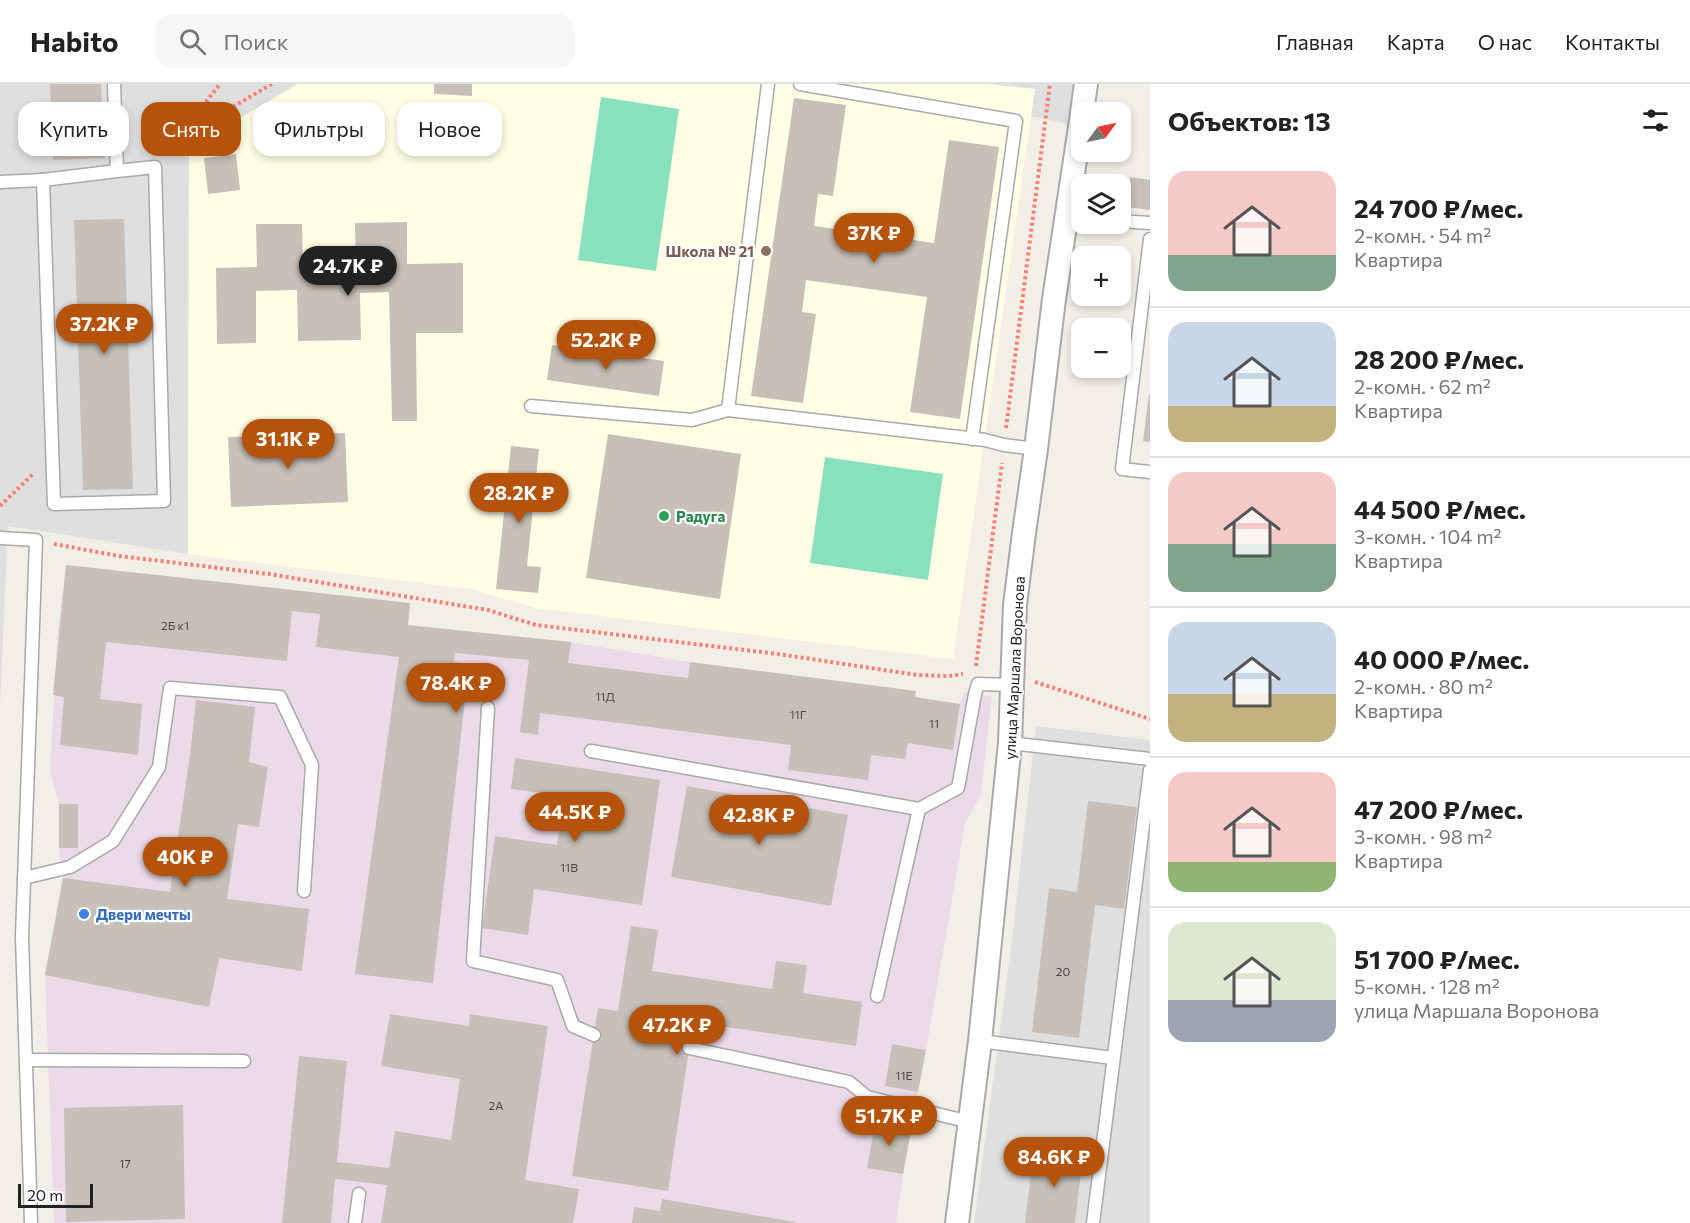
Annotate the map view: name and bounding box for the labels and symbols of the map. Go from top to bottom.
north arrow [1071,102,1131,162]
pin: 37K ₽ [832,213,916,264]
place label: Школа № 21 [665,242,754,260]
marker: Школа № 21 [759,244,773,258]
pin: 24.7K ₽ [293,246,403,297]
pin: 37.2K ₽ [49,304,159,355]
pin: 52.2K ₽ [551,320,661,371]
pin: 31.1K ₽ [233,419,343,470]
pin: 28.2K ₽ [464,473,574,524]
place label: Радуга [676,507,725,525]
marker: Радуга [657,509,671,523]
street label: улица Маршала Воронова [1000,576,1028,760]
house number: 2Б к1 [161,618,189,632]
pin: 78.4K ₽ [401,663,511,714]
house number: 11Д [595,689,615,703]
house number: 11Г [789,707,807,721]
house number: 11 [929,716,939,730]
pin: 44.5K ₽ [520,792,630,843]
pin: 42.8K ₽ [704,795,814,846]
pin: 40K ₽ [143,837,227,888]
house number: 11В [560,860,578,874]
place label: Двери мечты [96,905,191,923]
marker: Двери мечты [77,907,91,921]
house number: 20 [1056,964,1070,978]
pin: 47.2K ₽ [622,1005,732,1056]
house number: 11Е [895,1068,913,1082]
pin: 51.7K ₽ [834,1096,944,1147]
house number: 2А [489,1098,503,1112]
pin: 84.6K ₽ [999,1137,1109,1188]
house number: 17 [119,1156,131,1170]
scale bar [18,1181,93,1208]

